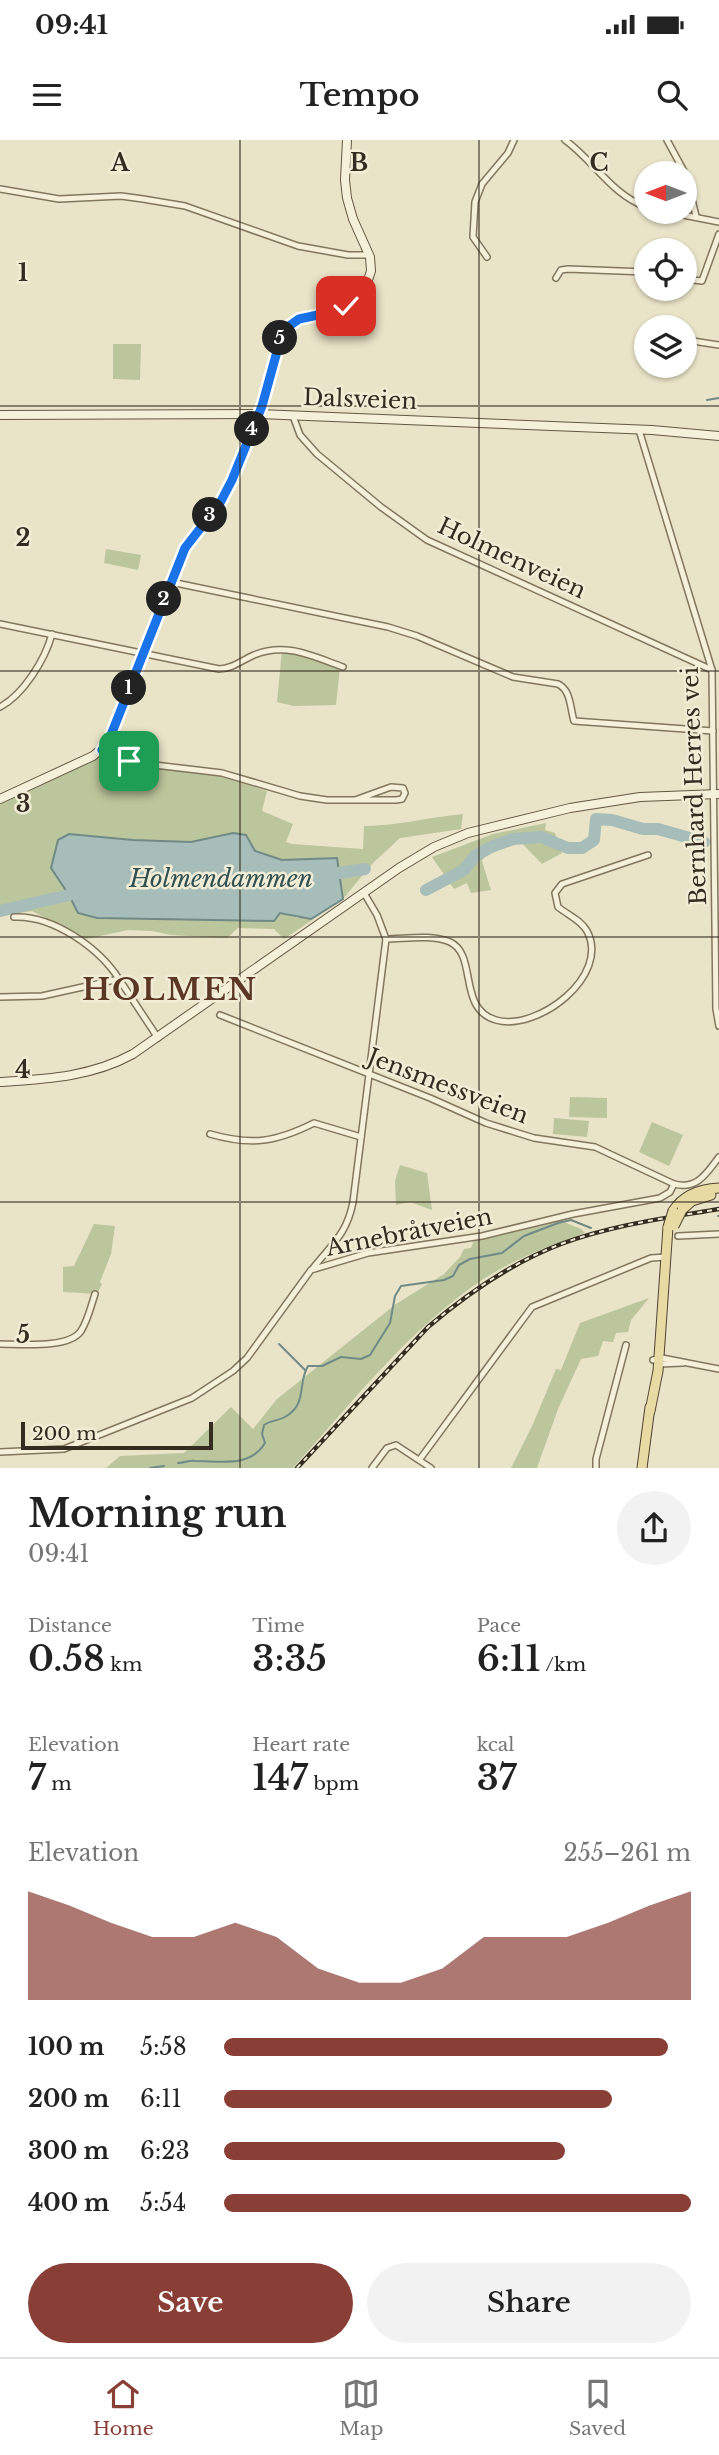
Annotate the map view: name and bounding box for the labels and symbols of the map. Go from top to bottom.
text: A [110,149,131,177]
text: B [350,149,368,177]
text: C [590,149,608,177]
north arrow [634,161,696,224]
text: 1 [18,259,28,287]
pin [316,276,376,336]
pin: 5 [262,320,298,356]
street label: Dalsveien [302,383,418,415]
pin: 4 [234,412,270,446]
pin: 3 [192,498,228,532]
street label: Holmenveien [434,511,591,605]
text: 2 [16,524,30,552]
pin: 2 [146,582,182,616]
street label: Bernhard Herres vei [676,666,712,906]
pin: 1 [111,670,146,706]
pin [99,731,159,791]
text: 3 [16,790,30,818]
water label: Holmendammen [128,864,313,893]
district label: HOLMEN [82,971,258,1008]
street label: Jensmessveien [361,1041,533,1130]
text: 4 [15,1056,31,1084]
street label: Arnebråtveien [323,1202,495,1262]
text: 5 [16,1321,30,1349]
scale bar [21,1419,214,1451]

